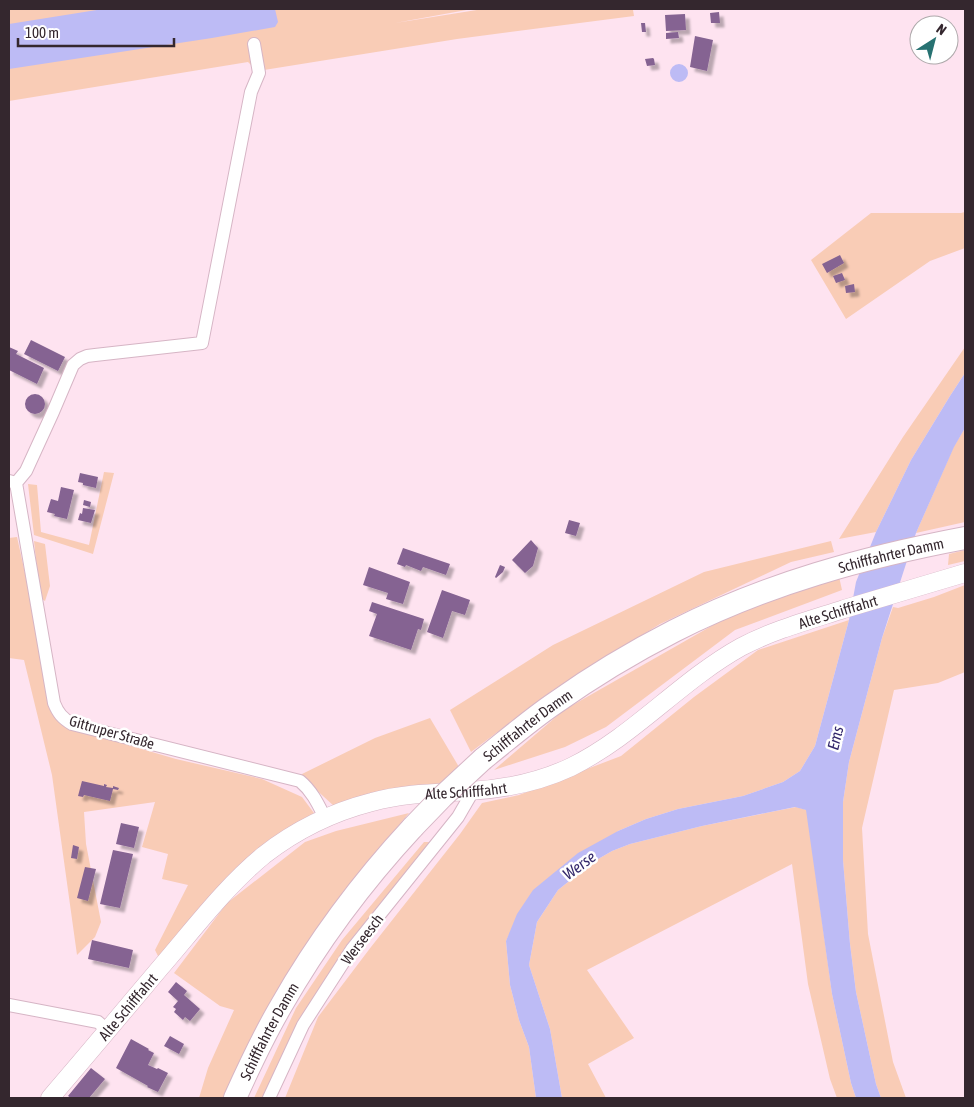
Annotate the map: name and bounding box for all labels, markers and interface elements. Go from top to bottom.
scale bar [18,15,174,47]
north arrow [909,15,959,65]
text: N [934,21,950,38]
text: 100 m [25,24,59,41]
street label: Schifffahrter Damm [836,534,945,576]
street label: Alte Schifffahrt [796,591,879,632]
street label: Schifffahrter Damm [479,685,575,764]
street label: Gittruper Straße [68,712,157,752]
water label: Ems [823,724,847,752]
street label: Alte Schifffahrt [424,778,508,802]
water label: Werse [559,847,599,883]
street label: Werseesch [338,910,386,968]
street label: Alte Schifffahrt [95,970,160,1043]
street label: Schifffahrter Damm [236,979,301,1082]

